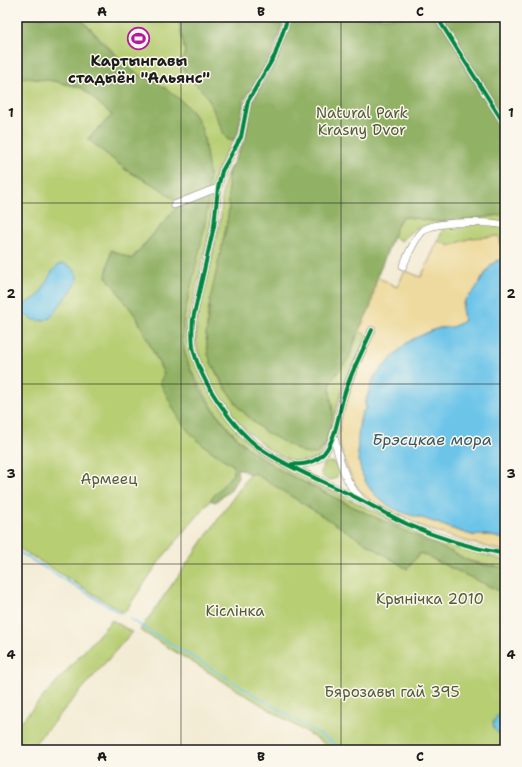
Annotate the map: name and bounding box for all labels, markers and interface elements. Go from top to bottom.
text: A [97,3,107,20]
text: B [257,3,265,20]
text: C [416,3,424,20]
sports icon: Картынгавы стадыён "Альянс" [126,25,152,51]
place label: Картынгавы стадыён "Альянс" [68,51,210,88]
park label: Natural Park Krasny Dvor [316,103,408,140]
text: 1 [8,104,14,121]
text: 1 [508,104,514,121]
text: 2 [6,285,16,302]
text: 2 [506,285,516,302]
water label: Брэсцкае мора [372,429,492,450]
text: 3 [6,465,16,482]
text: 3 [506,465,516,482]
park label: Армеец [80,469,138,489]
park label: Крынічка 2010 [376,589,484,609]
park label: Кіслінка [205,601,265,621]
text: 4 [6,646,16,663]
text: 4 [506,646,516,663]
park label: Бярозавы гай 395 [324,682,460,702]
text: A [97,748,107,765]
text: B [257,748,265,765]
text: C [416,748,424,765]

